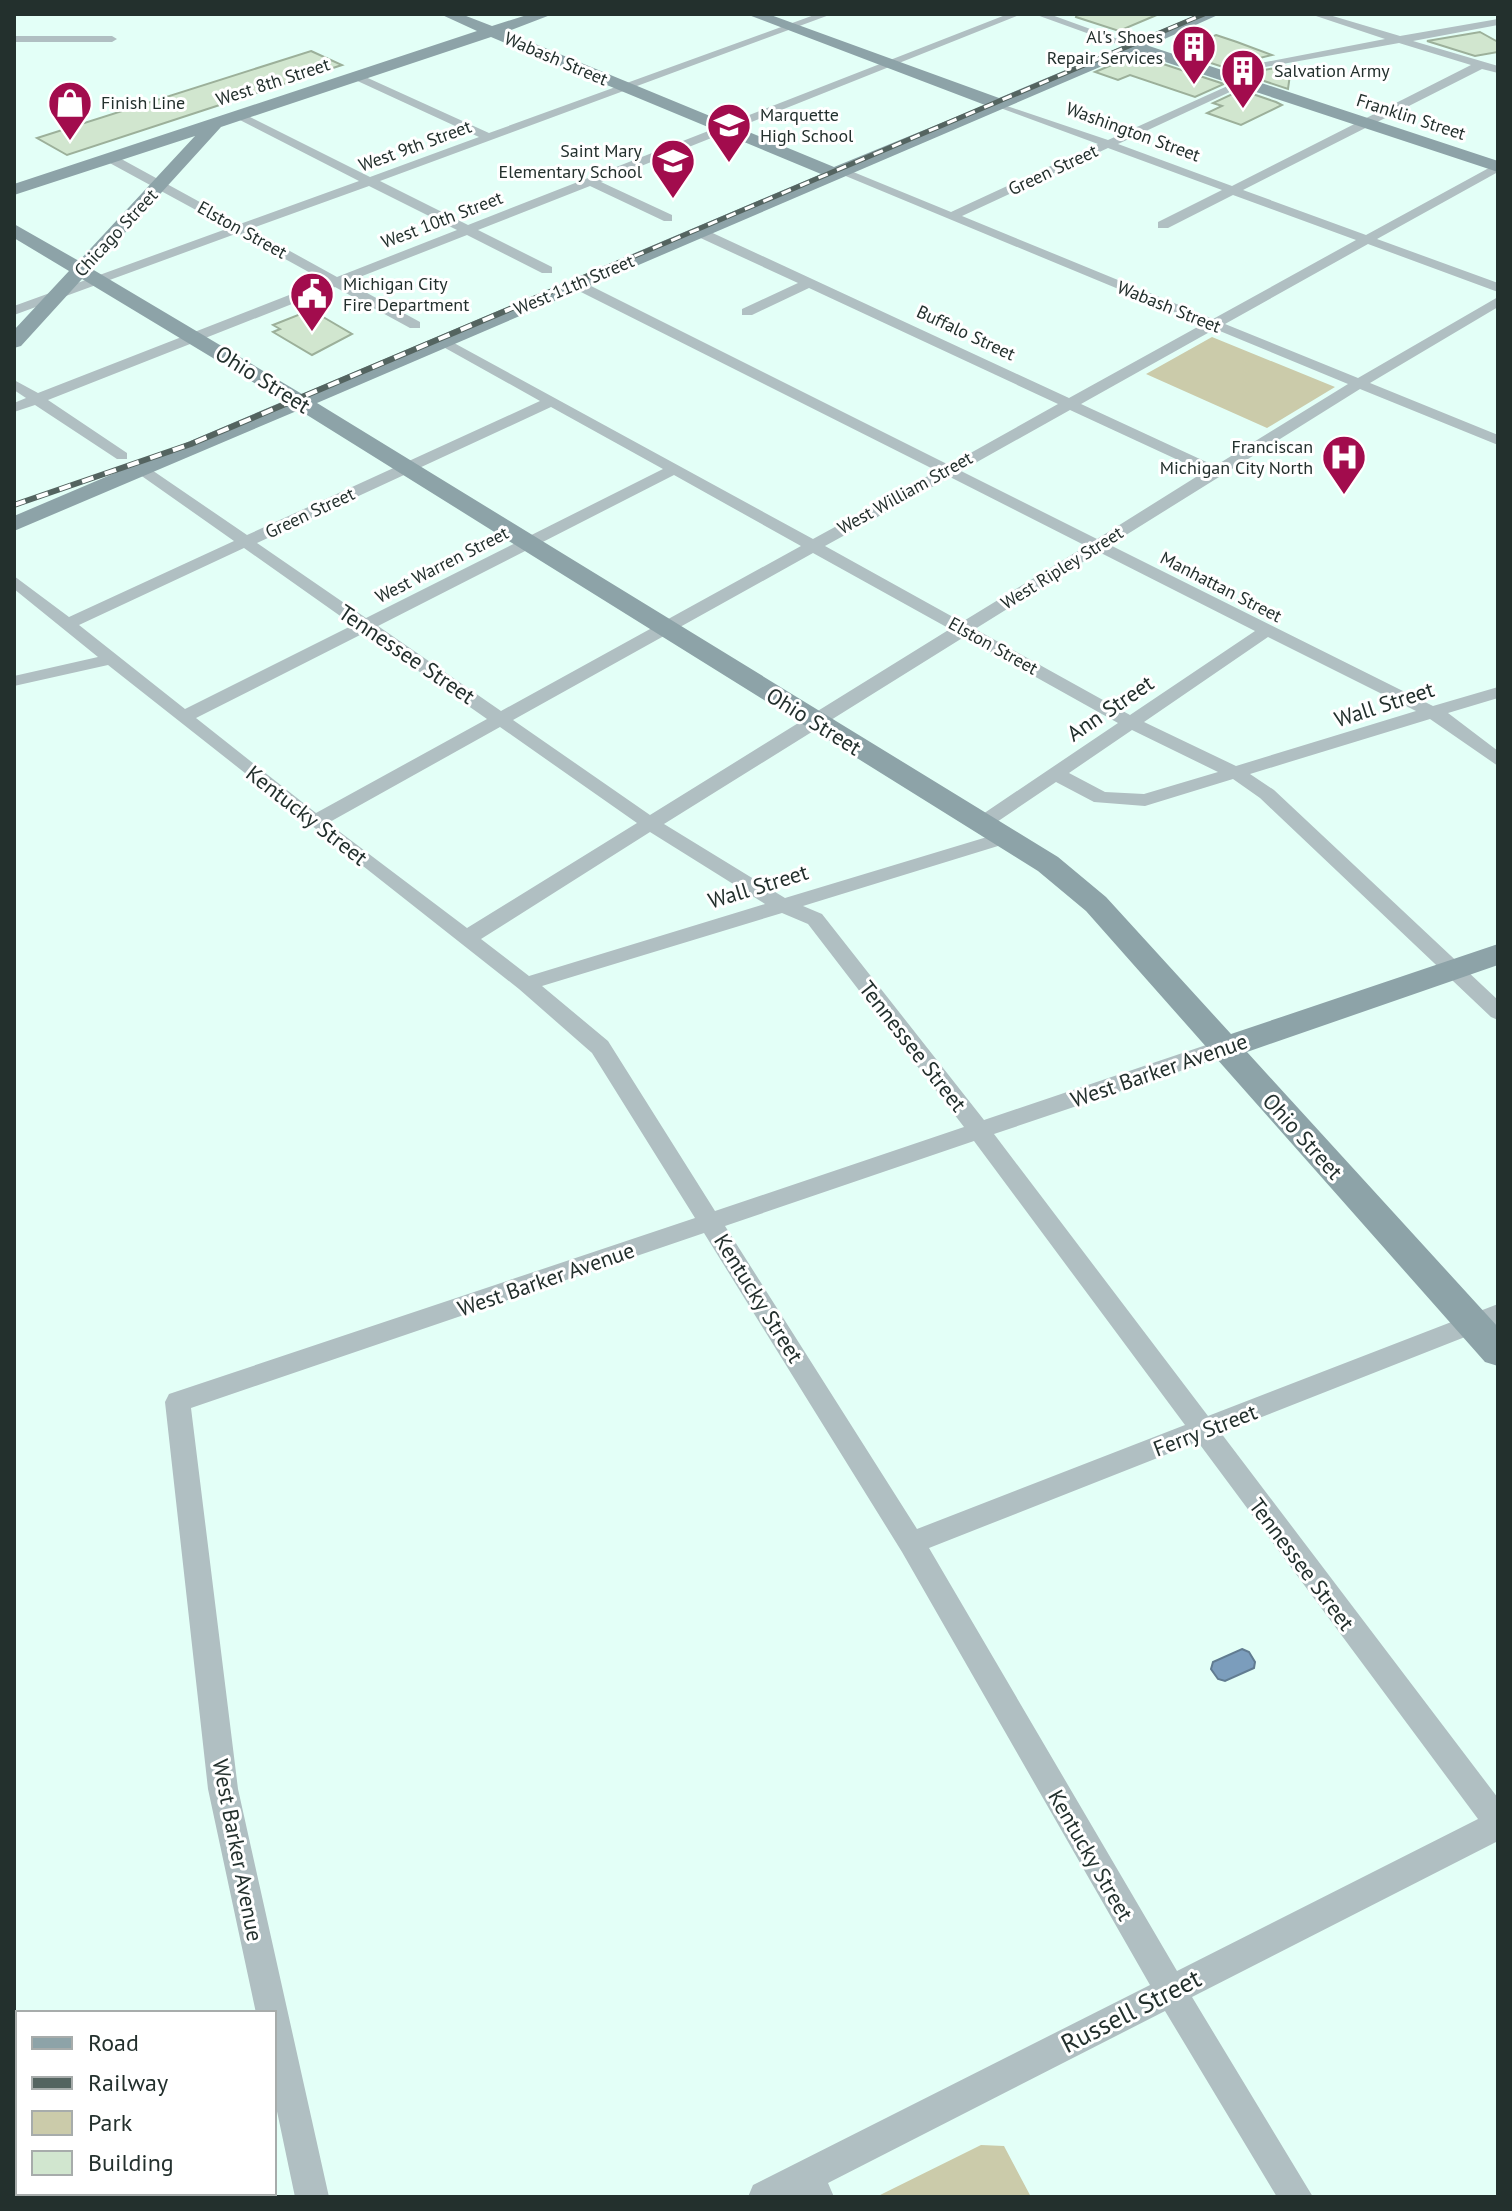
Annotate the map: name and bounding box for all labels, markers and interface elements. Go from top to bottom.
building icon: Al's Shoes Repair Services [1170,23,1218,86]
place label: Al's Shoes Repair Services [1047,25,1163,69]
street label: Wabash Street [501,26,611,91]
building icon: Salvation Army [1219,47,1267,110]
street label: West 8th Street [213,52,333,111]
place label: Salvation Army [1274,59,1390,82]
shop icon: Finish Line [46,79,94,142]
street label: Franklin Street [1354,88,1469,145]
place label: Finish Line [101,91,185,114]
street label: Washington Street [1063,97,1203,166]
school or university icon: Marquette High School [705,101,753,164]
place label: Marquette High School [760,103,854,147]
street label: West 9th Street [355,114,474,177]
school or university icon: Saint Mary Elementary School [649,137,697,200]
place label: Saint Mary Elementary School [499,139,643,183]
street label: Green Street [1004,139,1101,200]
street label: Chicago Street [69,184,162,281]
street label: West 10th Street [378,186,506,253]
street label: Elston Street [194,196,291,264]
street label: West 11th Street [510,249,637,320]
public building icon: Michigan City Fire Department [288,270,336,333]
place label: Michigan City Fire Department [343,272,469,316]
street label: Wabash Street [1114,275,1224,338]
street label: Buffalo Street [913,300,1019,365]
street label: Ohio Street [210,339,316,419]
hospital icon: Franciscan Michigan City North [1320,433,1368,496]
place label: Franciscan Michigan City North [1160,435,1313,479]
street label: West William Street [833,446,976,539]
street label: Green Street [261,482,358,543]
street label: West Warren Street [371,521,512,608]
street label: West Ripley Street [996,521,1127,614]
street label: Manhattan Street [1157,546,1286,627]
street label: Tennessee Street [333,598,481,710]
street label: Elston Street [945,612,1042,680]
street label: Ann Street [1061,668,1159,747]
street label: Wall Street [1331,675,1438,733]
street label: Ohio Street [761,681,867,761]
street label: Kentucky Street [241,759,374,872]
street label: Wall Street [705,857,812,914]
street label: Tennessee Street [853,975,973,1117]
street label: West Barker Avenue [1067,1027,1251,1113]
street label: Ohio Street [1257,1087,1350,1185]
street label: Kentucky Street [708,1228,810,1368]
street label: West Barker Avenue [454,1236,638,1322]
street label: Ferry Street [1149,1397,1261,1463]
street label: Tennessee Street [1243,1492,1361,1636]
street label: West Barker Avenue [207,1756,269,1944]
street label: Kentucky Street [1042,1784,1140,1926]
street label: Russell Street [1055,1961,1207,2060]
legend [16,2011,276,2195]
text: Road [88,2027,139,2058]
text: Railway [88,2067,168,2098]
text: Park [88,2107,133,2138]
text: Building [88,2147,174,2178]

